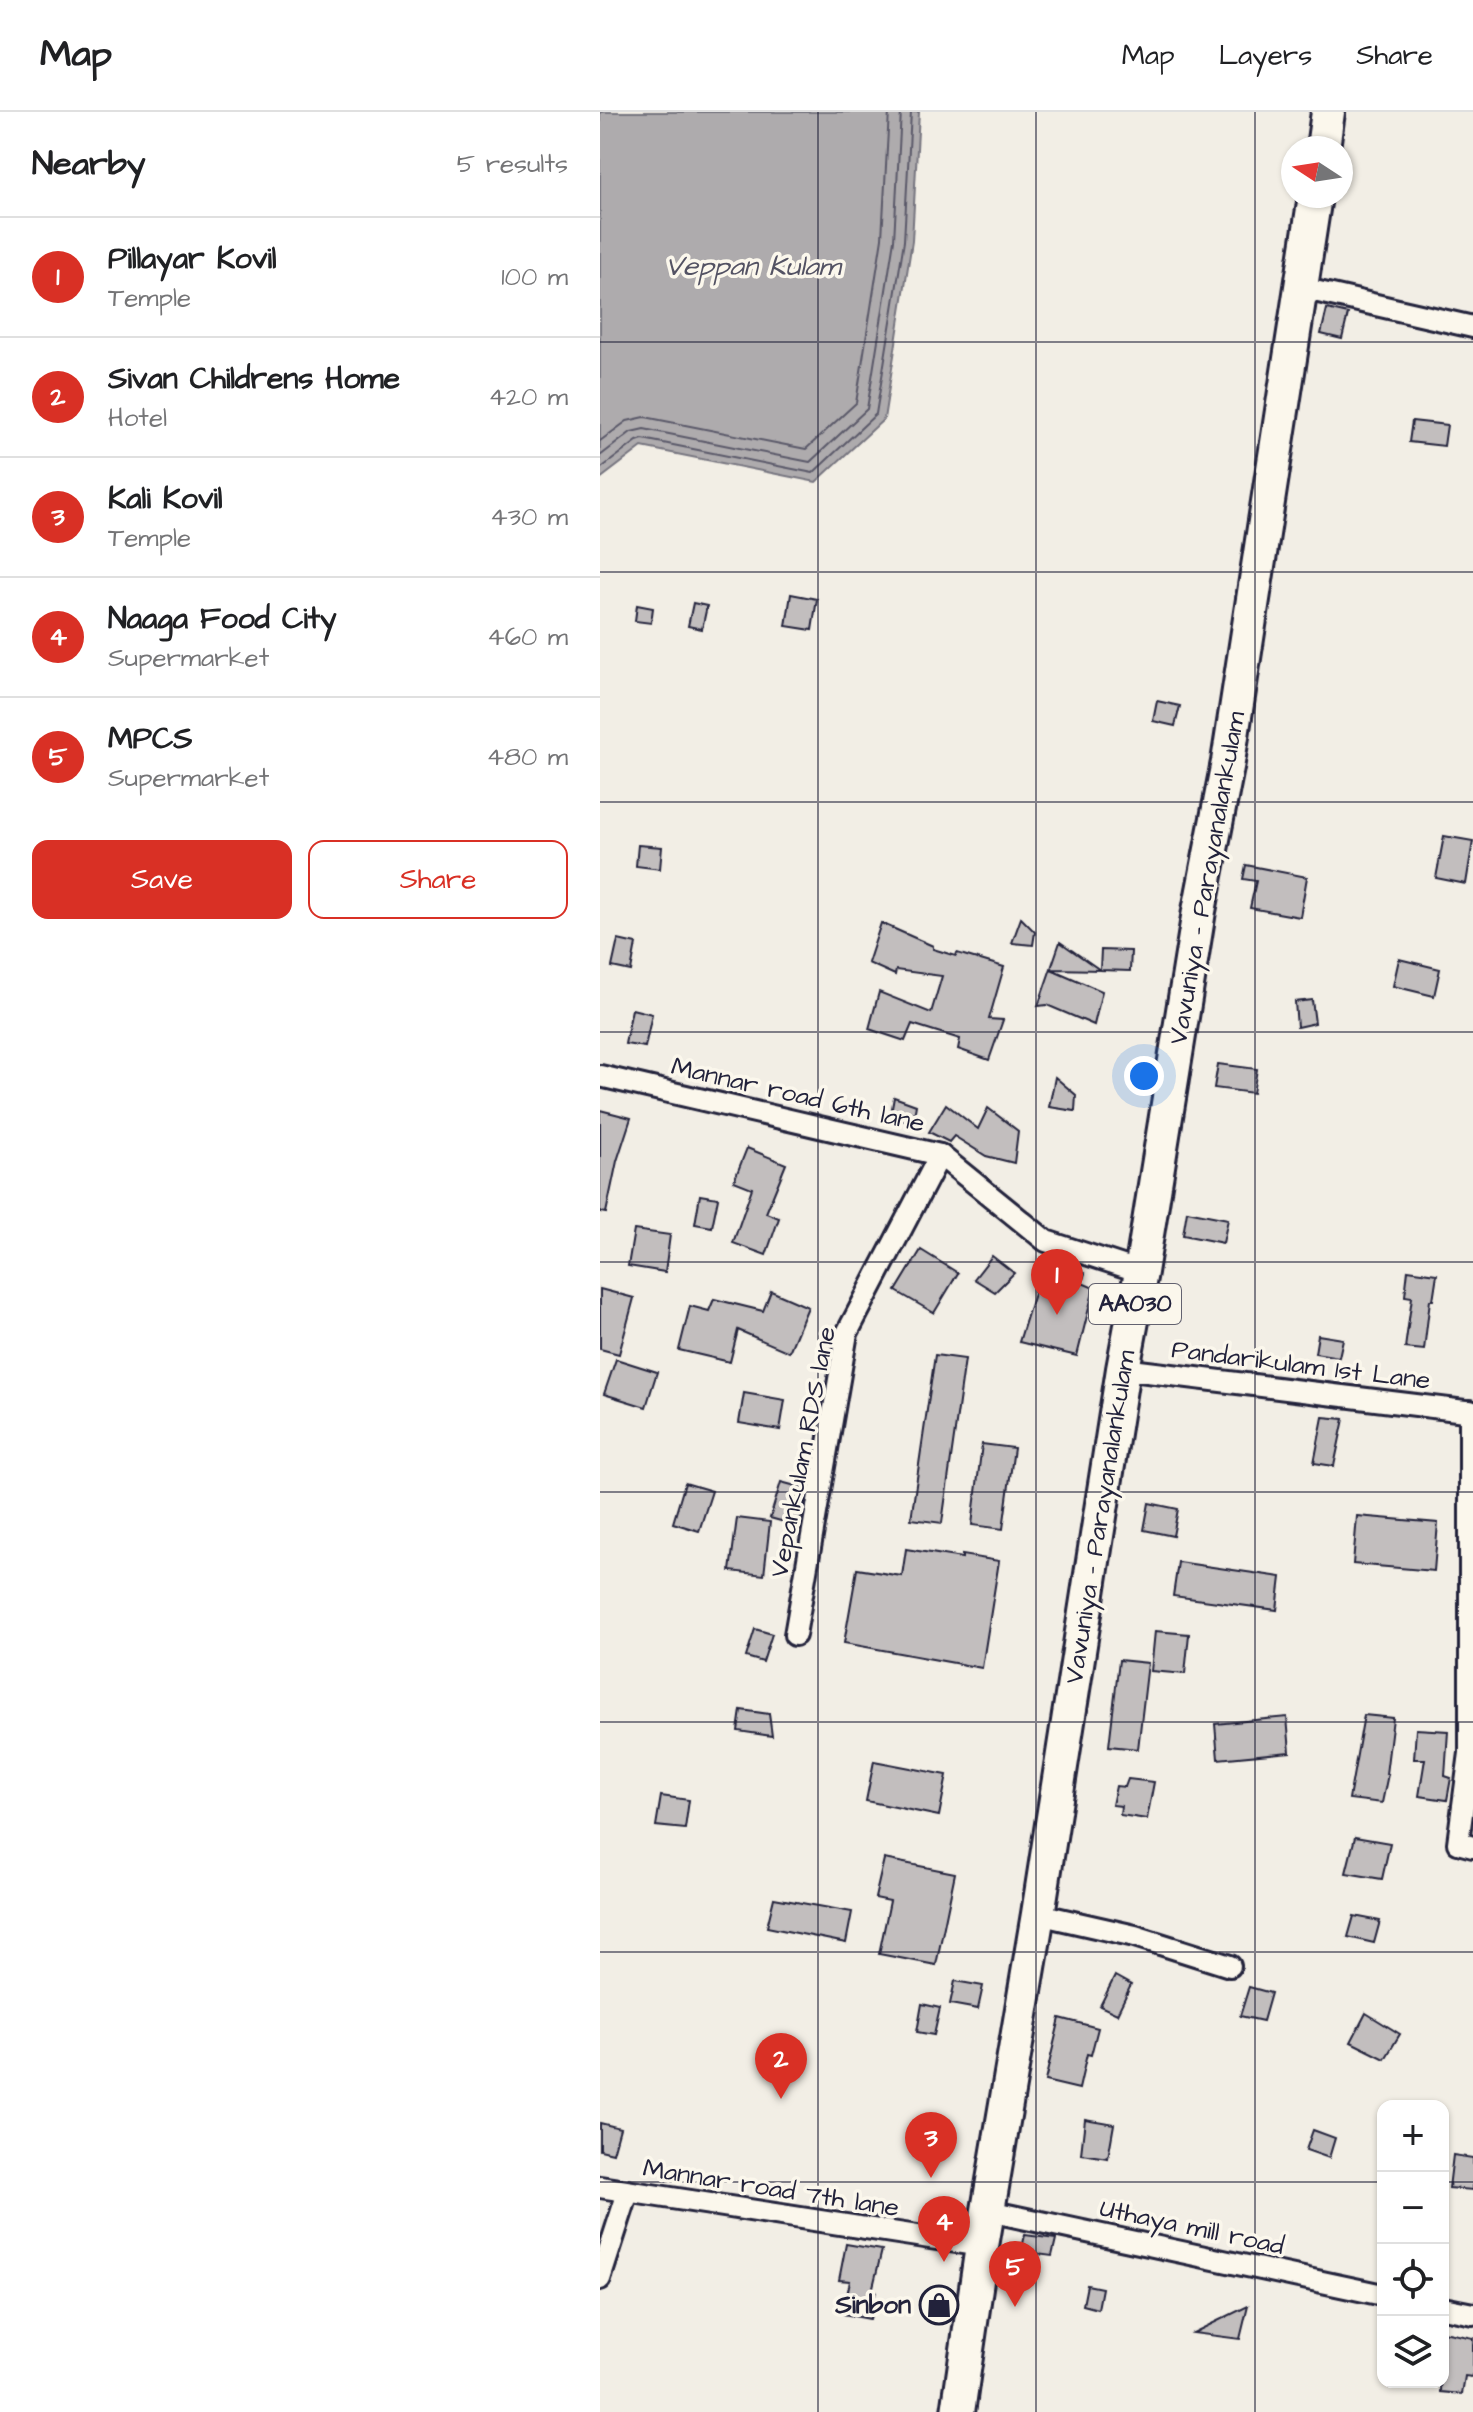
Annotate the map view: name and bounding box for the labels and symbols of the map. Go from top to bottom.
north arrow [1281,136,1353,208]
water label: Veppan Kulam [666,247,844,286]
street label: Vavuniya - Parayanalankulam [1160,708,1256,1048]
street label: Mannar road 6th lane [668,1048,928,1142]
your location [1124,1056,1164,1096]
pin: 1 [1031,1249,1083,1315]
road number: AA030 [1089,1284,1181,1324]
street label: Vepankulam RDS lane [761,1323,845,1581]
street label: Pandarikulam 1st Lane [1170,1331,1432,1399]
street label: Vavuniya - Parayanalankulam [1056,1347,1146,1687]
pin: 2 [755,2033,807,2099]
pin: 3 [905,2112,957,2178]
street label: Mannar road 7th lane [640,2150,902,2226]
street label: Uthaya mill road [1096,2190,1287,2266]
pin: 4 [918,2196,970,2262]
pin: 5 [989,2241,1041,2307]
shop icon: Sinbon [918,2284,960,2326]
place label: Sinbon [834,2287,911,2323]

